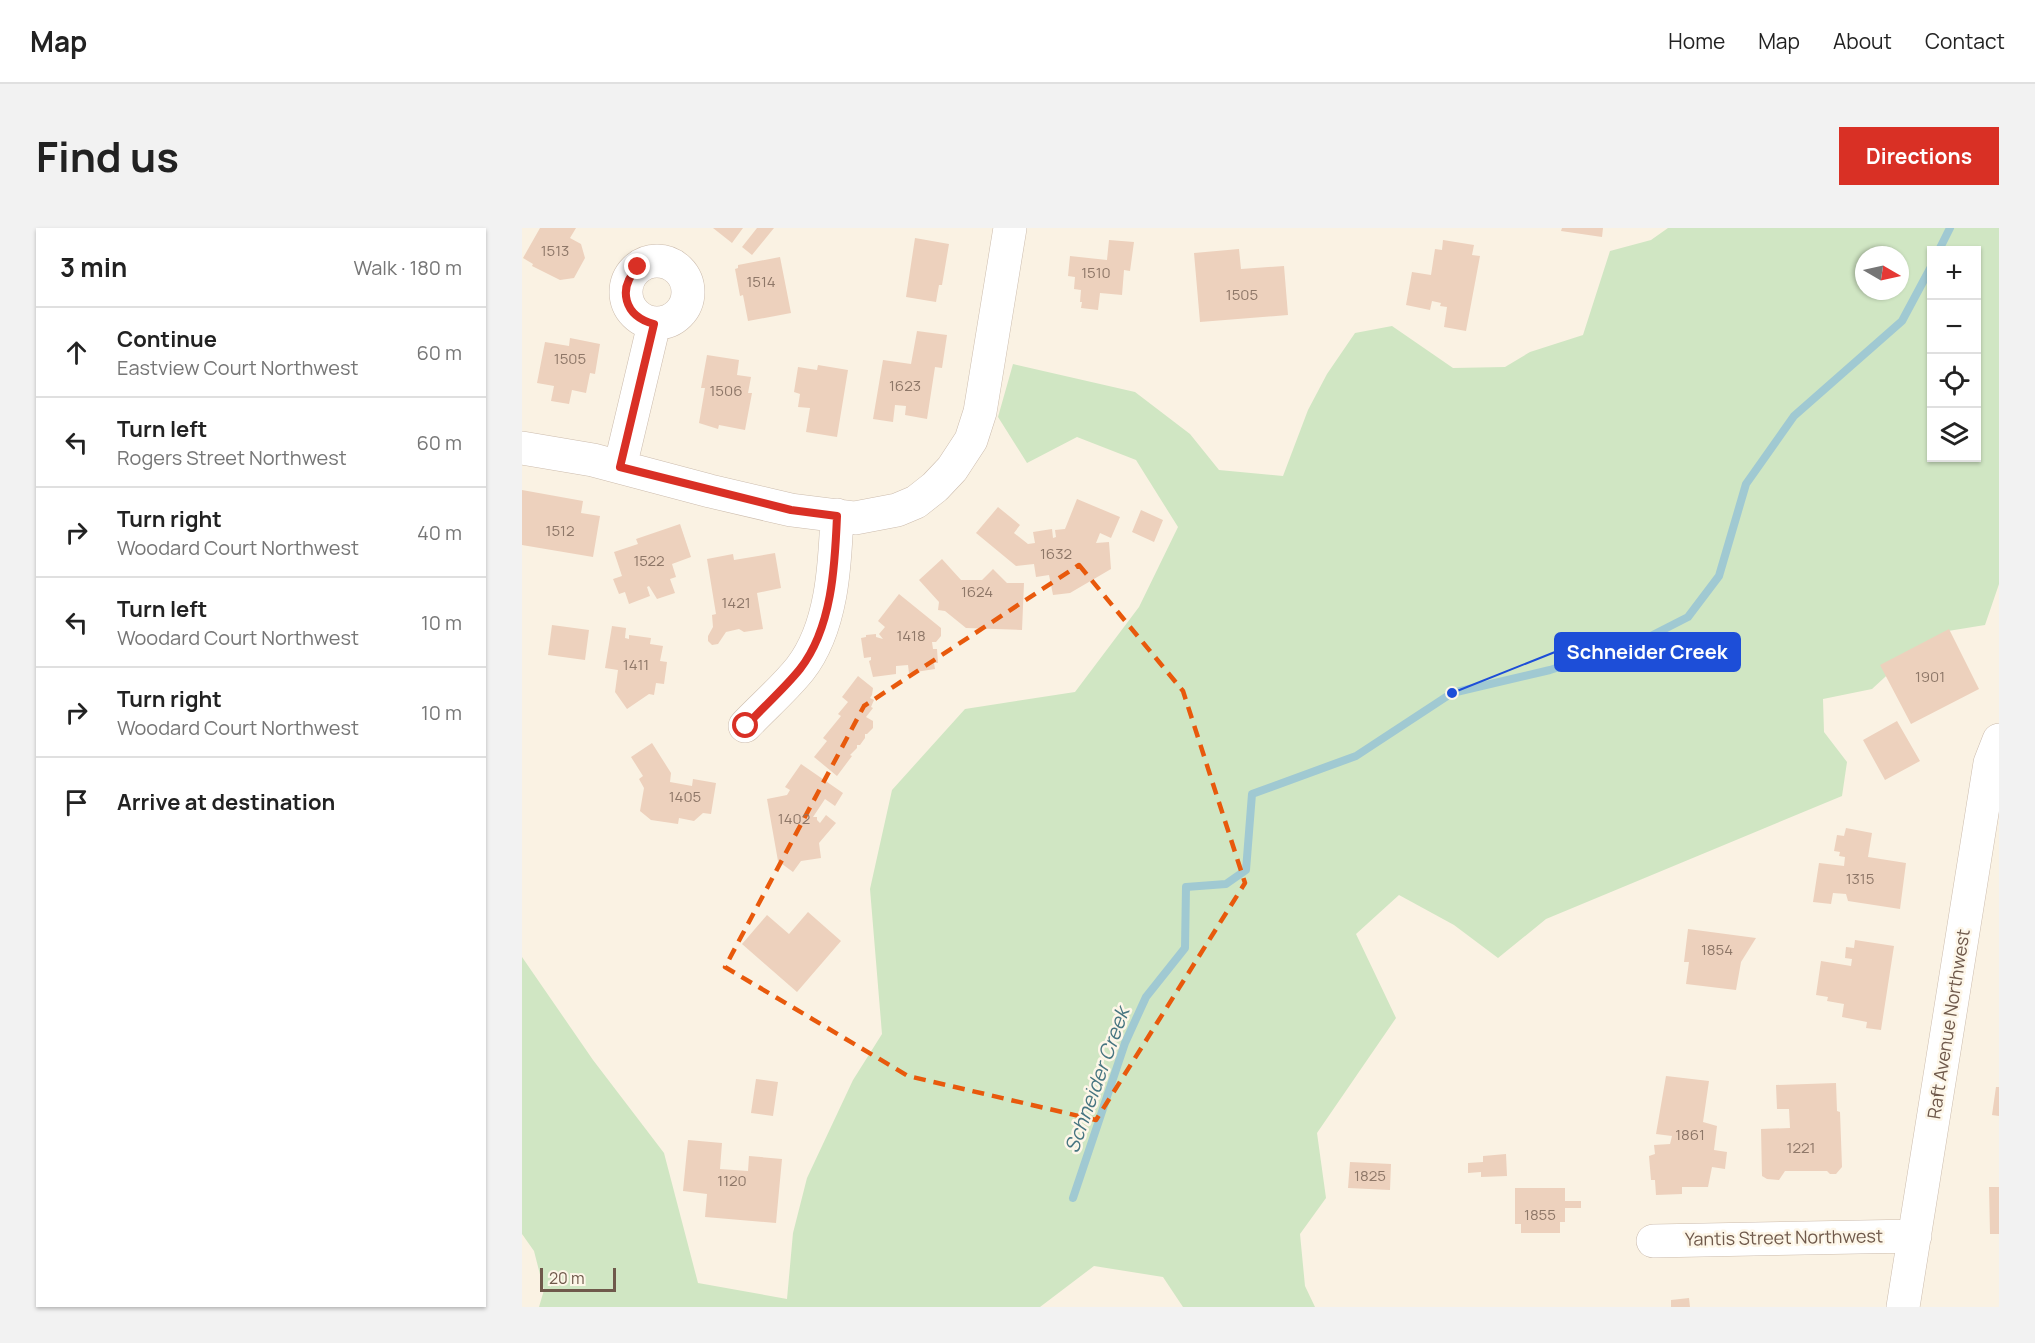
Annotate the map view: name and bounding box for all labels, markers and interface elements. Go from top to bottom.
text: Map [30,22,87,60]
text: Home [1668,27,1725,55]
text: Map [1758,27,1800,55]
text: About [1833,27,1892,55]
text: Contact [1925,27,2005,55]
text: Find us [36,127,179,185]
button: Directions [1839,127,1999,185]
house number: 1513 [541,240,569,261]
north arrow [1855,246,1909,300]
map controls [1927,246,1981,462]
button: + [1927,246,1981,300]
text: 3 min [60,249,127,285]
route end [624,253,650,279]
text: Walk · 180 m [353,254,462,281]
house number: 1510 [1081,262,1111,283]
house number: 1514 [746,271,776,292]
house number: 1505 [1226,284,1258,305]
button: − [1927,300,1981,354]
text: Continue [117,324,217,354]
icon: ahead [60,336,93,369]
text: 60 m [416,339,462,366]
house number: 1505 [554,348,586,369]
text: Eastview Court Northwest [117,354,359,381]
button: locate [1927,354,1981,408]
house number: 1623 [889,375,921,396]
house number: 1506 [710,380,742,401]
button: layers [1927,408,1981,462]
text: Turn left [117,414,207,444]
icon: left [60,426,93,459]
text: 60 m [416,429,462,456]
text: Rogers Street Northwest [117,444,347,471]
text: Turn right [117,504,222,534]
icon: right [60,516,93,549]
text: 40 m [417,519,462,546]
house number: 1512 [546,520,574,541]
text: Woodard Court Northwest [117,534,359,561]
house number: 1632 [1040,543,1072,564]
house number: 1522 [633,550,665,571]
house number: 1624 [961,581,993,602]
house number: 1421 [721,592,751,613]
text: Turn left [117,594,207,624]
icon: left [60,606,93,639]
text: 10 m [421,609,462,636]
text: Woodard Court Northwest [117,624,359,651]
house number: 1418 [896,625,926,646]
callout: Schneider Creek [1555,633,1740,671]
text: Schneider Creek [1567,638,1729,665]
house number: 1411 [623,654,649,675]
house number: 1901 [1915,666,1945,687]
text: Turn right [117,684,222,714]
icon: right [60,696,93,729]
text: 10 m [421,699,462,726]
route start [732,712,758,738]
text: Woodard Court Northwest [117,714,359,741]
icon: arrive [60,786,93,819]
house number: 1405 [669,786,701,807]
text: Arrive at destination [117,787,335,817]
house number: 1402 [778,808,810,829]
house number: 1315 [1846,868,1874,889]
street label: Raft Avenue Northwest [1921,927,1975,1120]
house number: 1854 [1701,939,1733,960]
water label: Schneider Creek [1058,1001,1136,1156]
house number: 1861 [1675,1124,1705,1145]
house number: 1221 [1787,1137,1815,1158]
house number: 1825 [1354,1165,1386,1186]
house number: 1120 [717,1170,747,1191]
house number: 1855 [1524,1204,1556,1225]
street label: Yantis Street Northwest [1685,1223,1883,1251]
scale bar [540,1265,616,1292]
text: 20 m [549,1267,585,1289]

